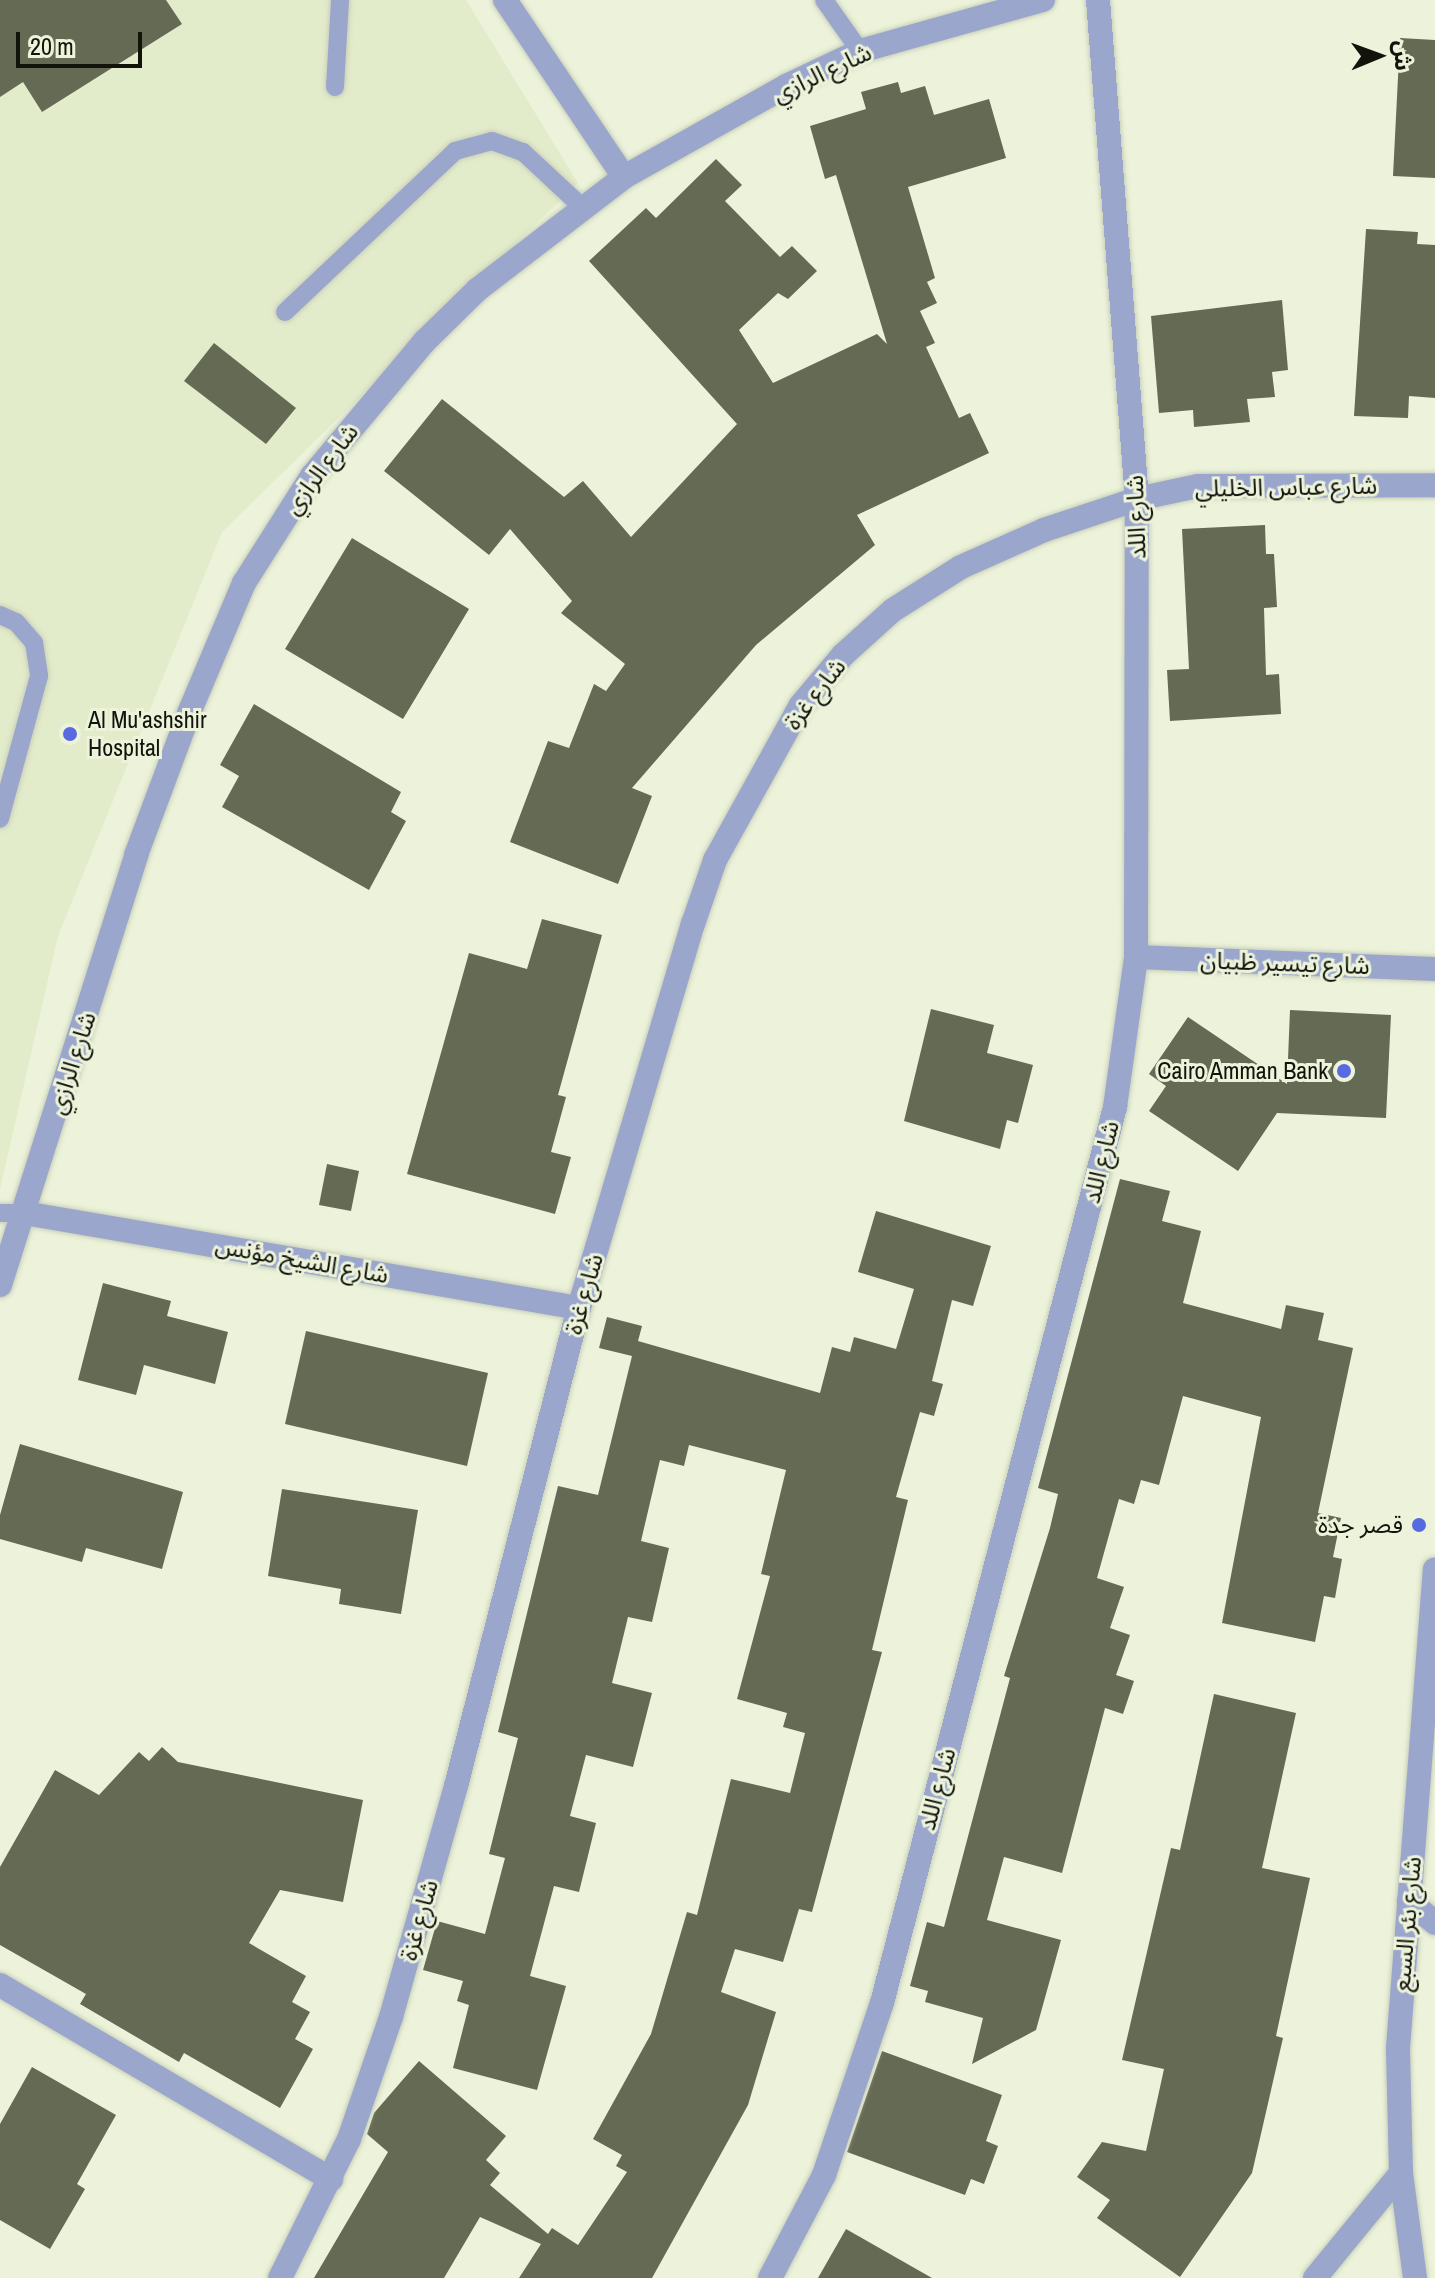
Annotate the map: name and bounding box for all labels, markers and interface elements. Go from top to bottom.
scale bar [20,16,146,66]
north arrow [1339,16,1419,96]
text: 20 m [30,30,74,62]
street label: شارع الرازي [768,38,876,108]
text: ش [1388,40,1418,71]
street label: شارع الرازي [278,418,364,520]
street label: شارع عباس الخليلي [1195,471,1377,503]
street label: شارع اللد [1120,474,1152,560]
street label: شارع غزة [778,653,852,735]
place label: Al Mu'ashshir Hospital [88,706,207,762]
marker: Al Mu'ashshir Hospital [59,723,81,745]
street label: شارع تيسير ظبيان [1200,946,1370,980]
street label: شارع الرازي [42,1008,102,1118]
place label: Cairo Amman Bank [1156,1057,1328,1085]
marker: Cairo Amman Bank [1335,1062,1353,1080]
street label: شارع اللد [1077,1118,1125,1206]
street label: شارع الشيخ مؤنس [213,1231,391,1289]
street label: شارع غزة [559,1250,609,1338]
place label: قصر جدة [1318,1511,1403,1539]
marker: قصر جدة [1410,1516,1428,1534]
street label: شارع اللد [912,1745,962,1833]
street label: شارع بئر السبع [1387,1855,1427,1993]
street label: شارع غزة [394,1876,444,1964]

